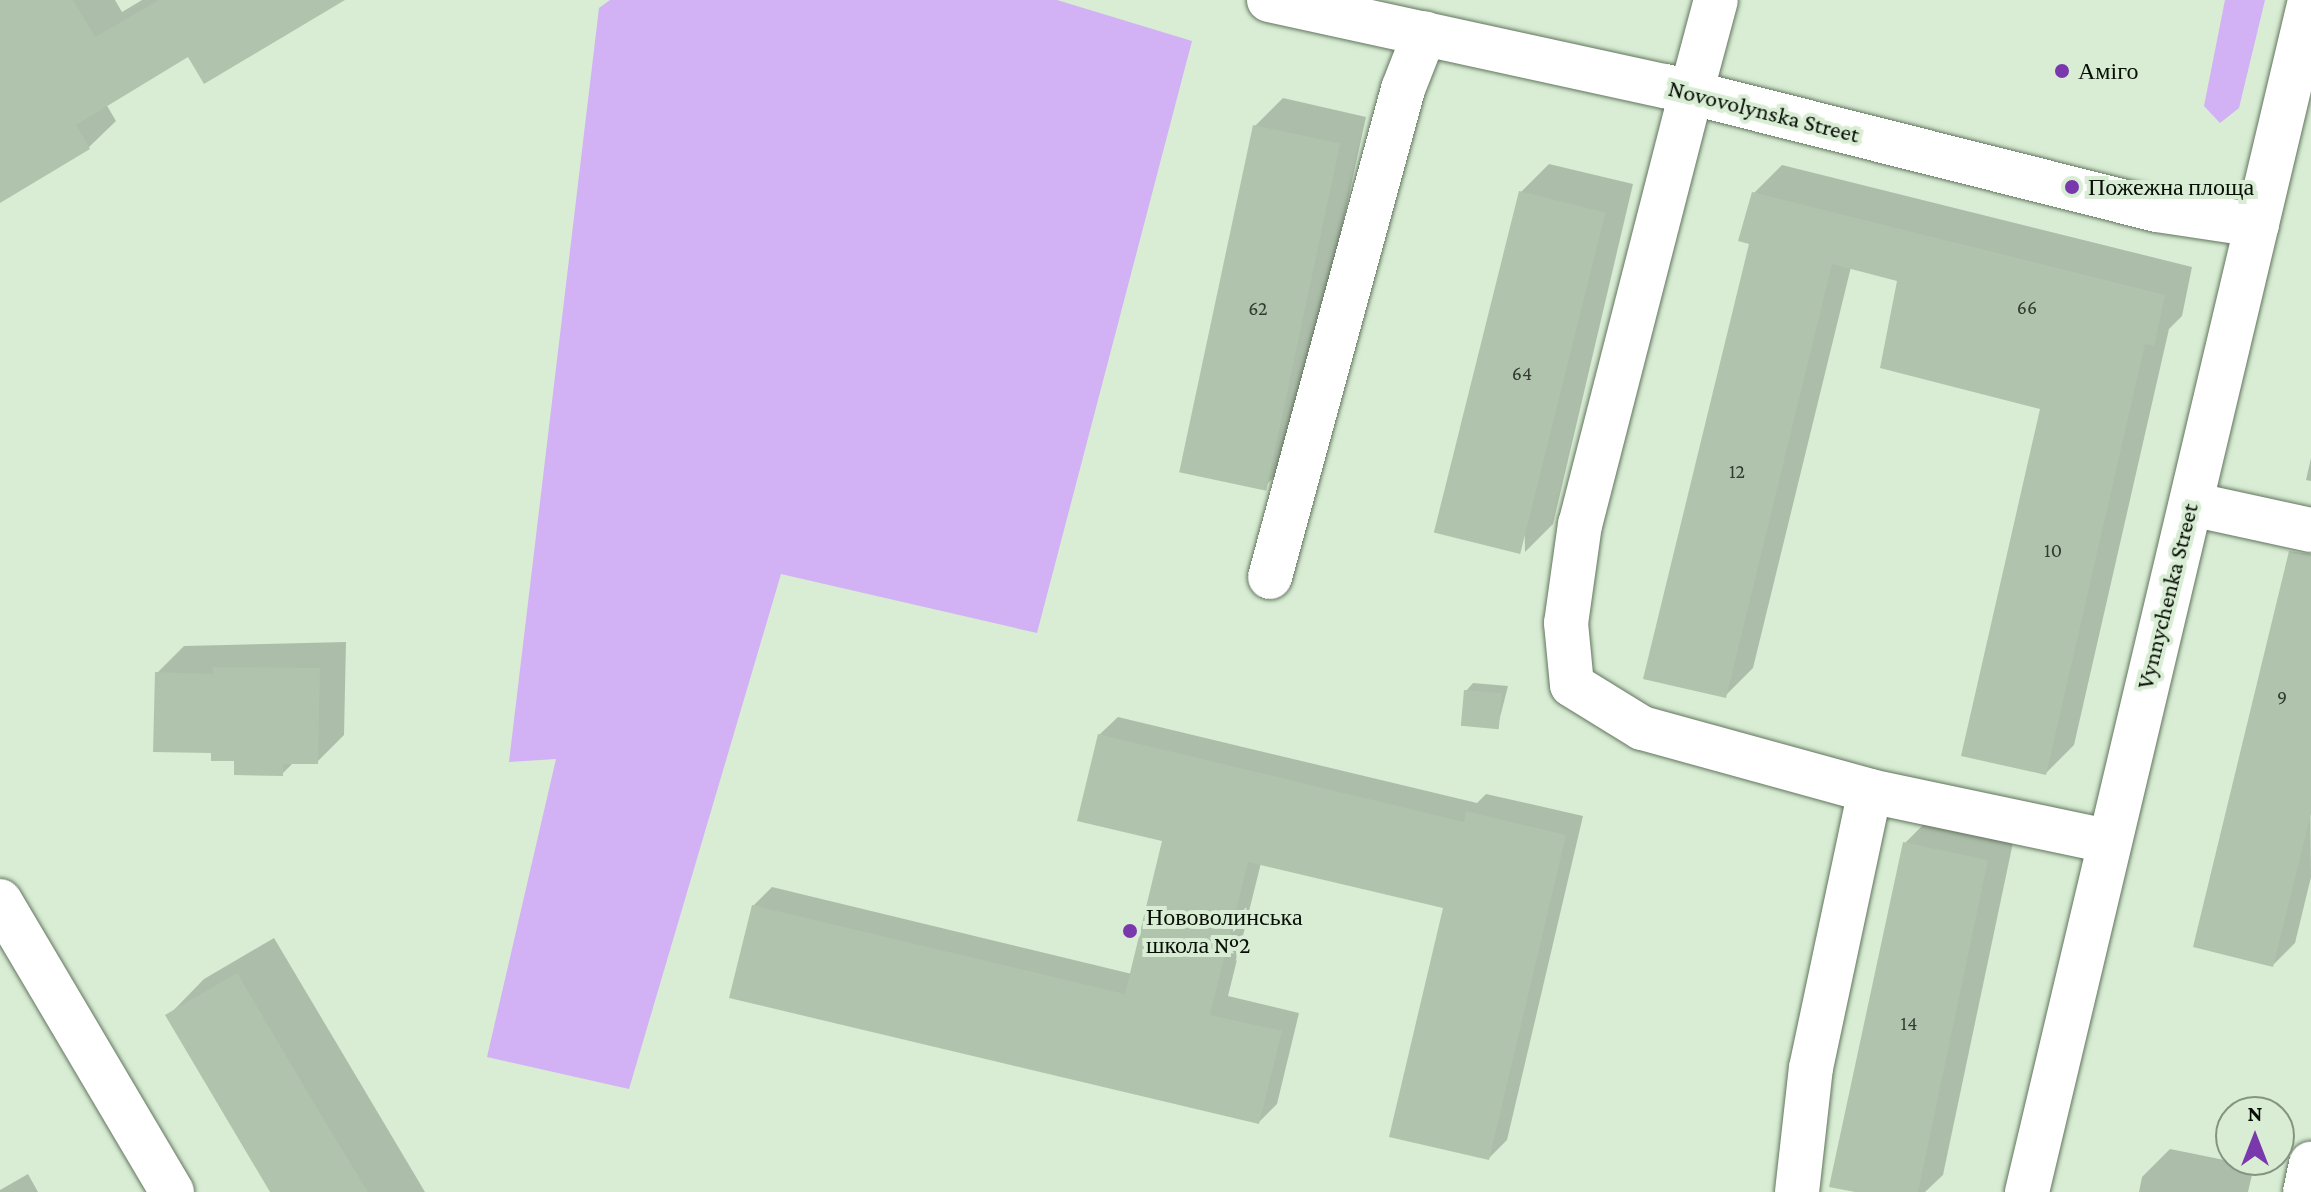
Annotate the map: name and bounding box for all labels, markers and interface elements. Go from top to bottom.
place label: Аміго [2078,57,2138,85]
marker: Аміго [2053,62,2071,80]
street label: Novovolynska Street [1665,73,1863,149]
place label: Пожежна площа [2088,173,2254,201]
marker: Пожежна площа [2063,178,2081,196]
house number: 66 [2017,295,2037,319]
house number: 62 [1248,296,1268,320]
house number: 64 [1512,361,1532,385]
house number: 12 [1729,459,1745,483]
street label: Vynnychenka Street [2130,500,2204,692]
house number: 10 [2044,538,2062,562]
house number: 9 [2277,685,2287,709]
place label: Нововолинська школа №2 [1146,903,1303,959]
marker: Нововолинська школа №2 [1121,922,1139,940]
house number: 14 [1901,1011,1917,1035]
north arrow [2215,1096,2295,1176]
text: N [2248,1101,2263,1126]

